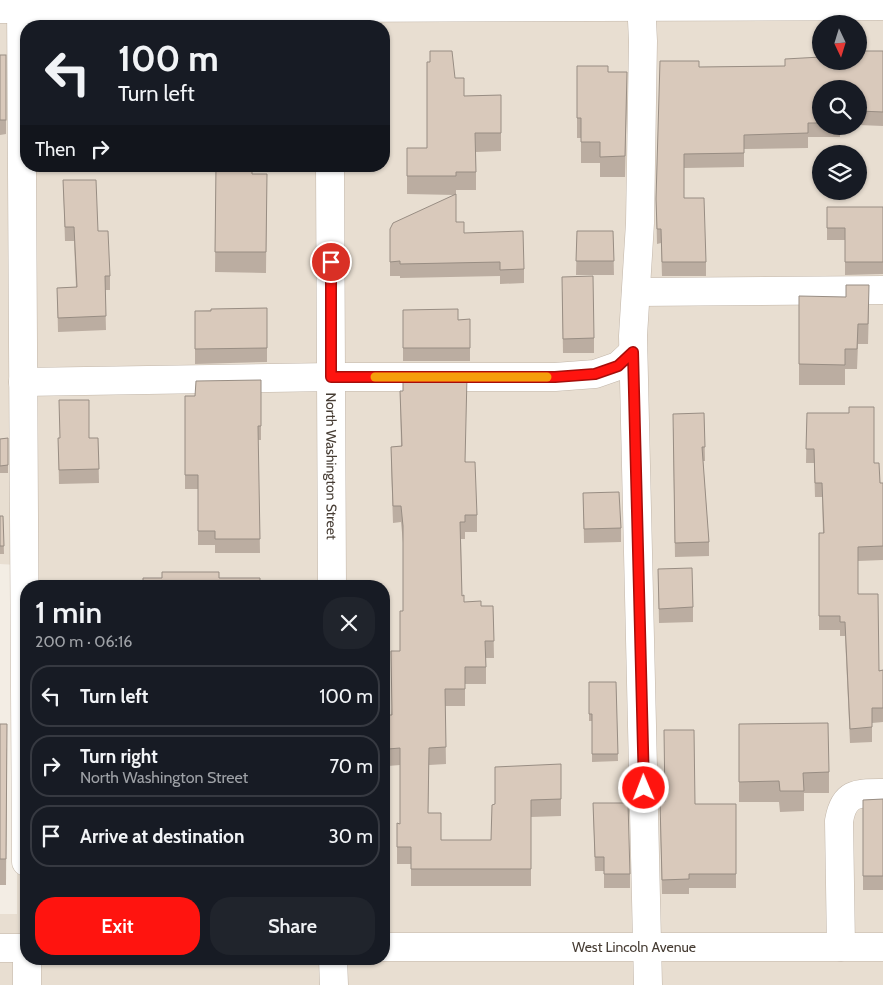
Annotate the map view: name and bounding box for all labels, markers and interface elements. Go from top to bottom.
north arrow [812,15,868,70]
map controls [812,15,867,200]
text: 100 m [118,37,219,80]
icon: left [35,40,100,105]
text: Turn left [118,80,195,107]
button: search [812,80,867,135]
icon: right [86,135,114,163]
text: Then [35,138,76,161]
button: layers [812,145,867,200]
pin [310,241,352,283]
icon: arrive [317,248,345,276]
street label: North Washington Street [322,392,341,540]
text: 1 min [35,594,102,631]
button: close [323,597,375,649]
text: 200 m · 06:16 [35,632,132,651]
icon: left [37,682,65,710]
text: Turn left [80,685,148,708]
text: 100 m [319,685,373,708]
text: Turn right [80,745,158,768]
icon: right [37,752,65,780]
text: 70 m [329,755,373,778]
position arrow [617,761,669,813]
text: North Washington Street [80,768,248,787]
icon: arrive [37,822,65,850]
text: Arrive at destination [80,825,244,848]
text: 30 m [329,825,373,848]
button: Exit [35,897,200,955]
button: Share [210,897,375,955]
street label: West Lincoln Avenue [572,938,696,956]

